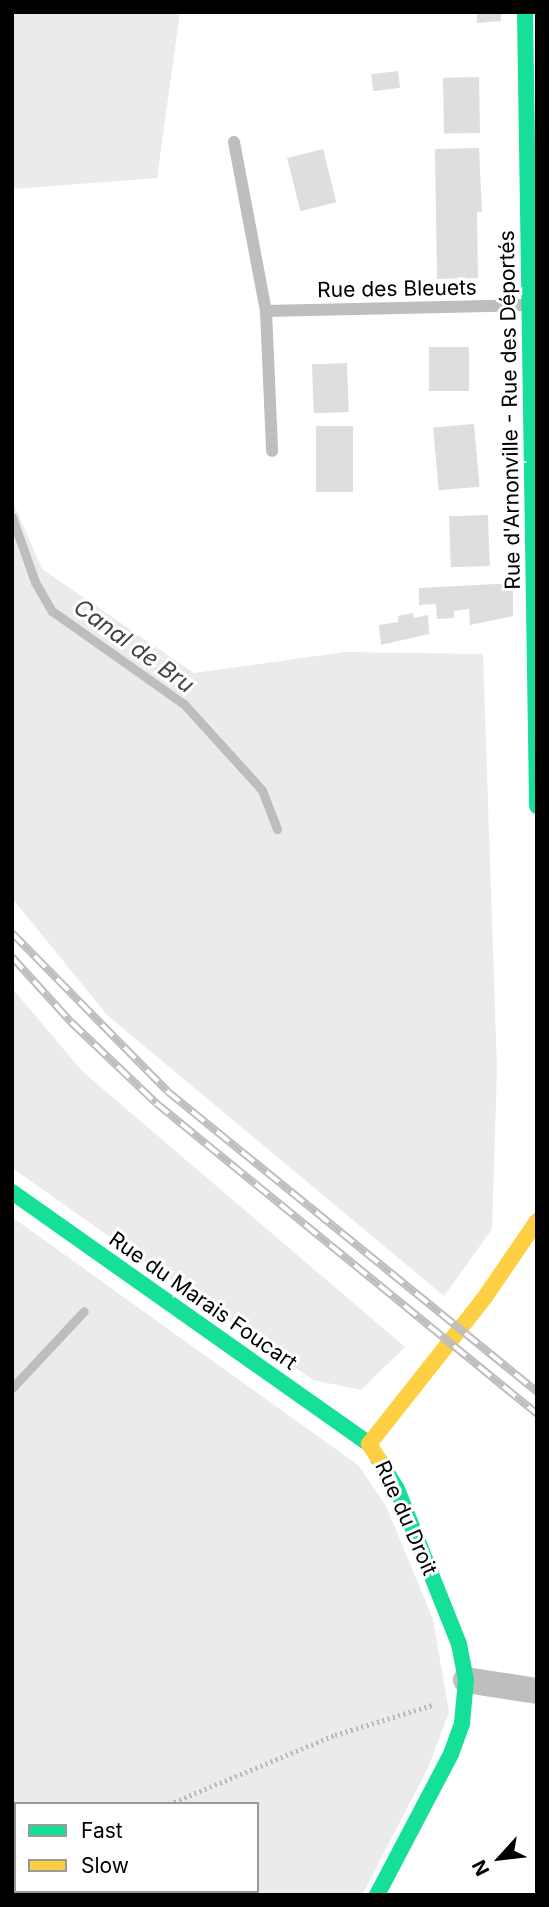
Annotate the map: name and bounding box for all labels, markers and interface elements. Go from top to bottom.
street label: Rue d'Arnonville - Rue des Déportés [494,230,526,590]
street label: Rue des Bleuets [317,275,477,303]
water label: Canal de Bru [69,593,199,699]
street label: Rue du Marais Foucart [104,1227,302,1375]
street label: Rue du Droit [370,1457,442,1579]
legend [14,1802,259,1893]
text: Fast [81,1818,123,1843]
north arrow [465,1823,535,1893]
text: Slow [81,1853,129,1878]
text: N [467,1856,494,1879]

